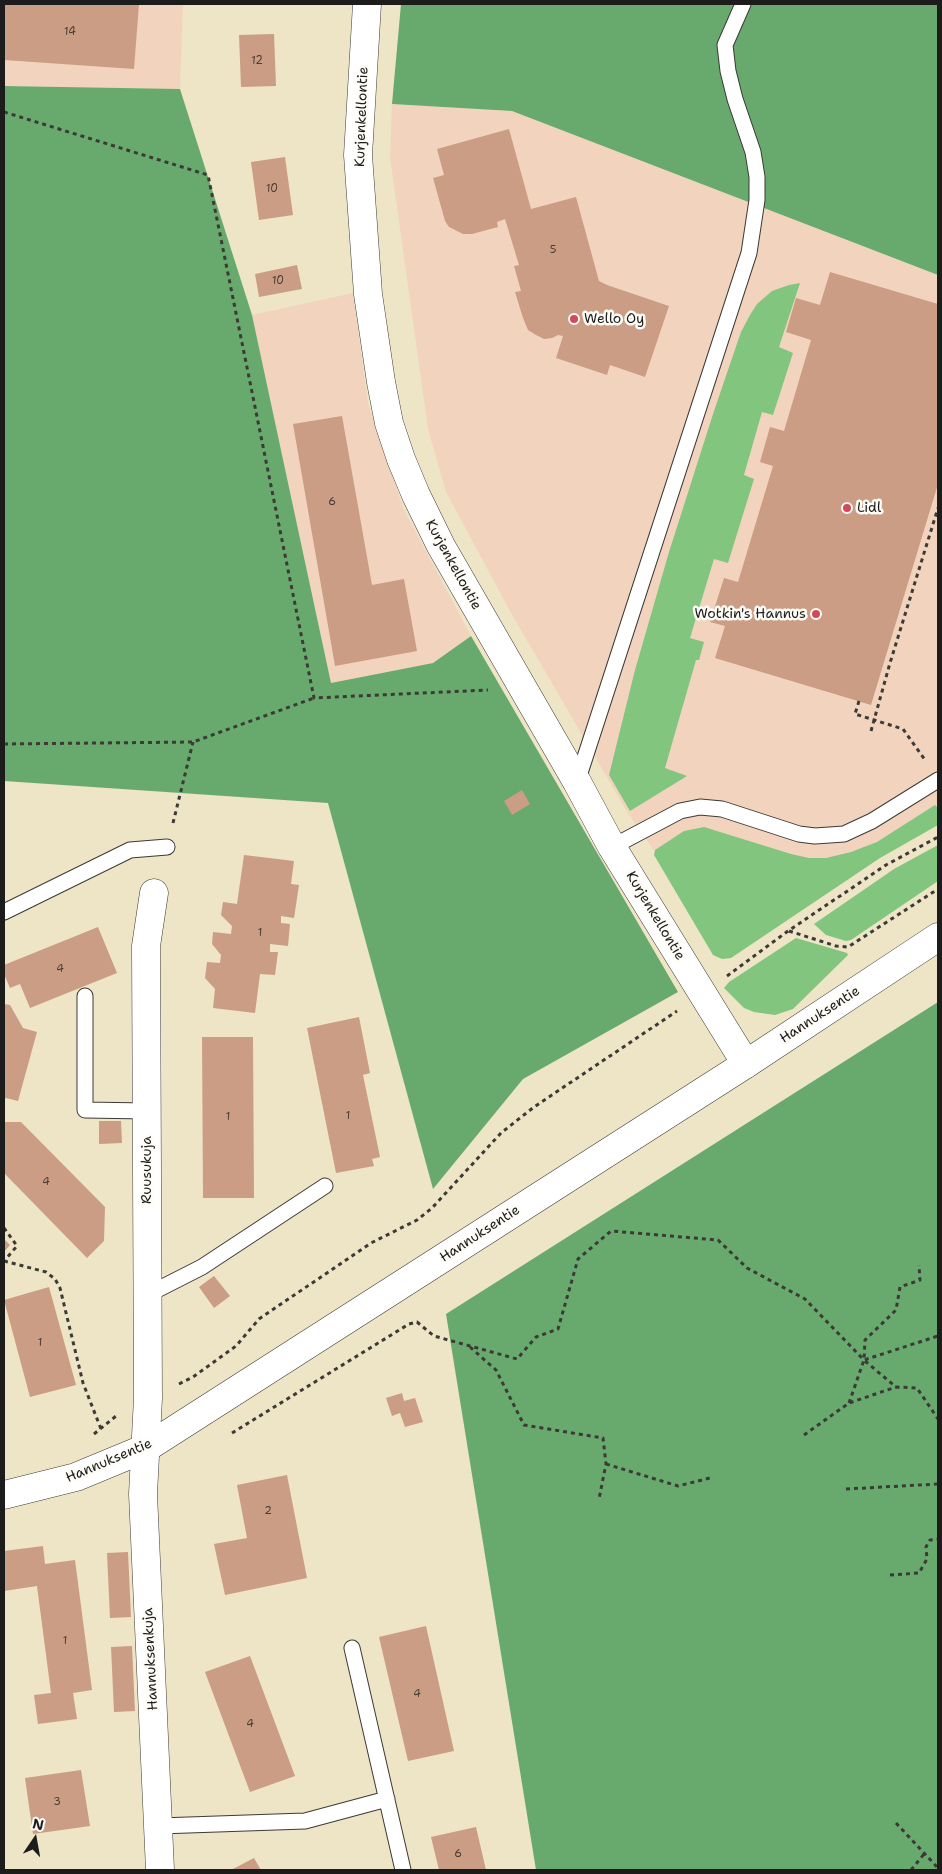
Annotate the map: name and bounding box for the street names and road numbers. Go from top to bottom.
street label: Kurjenkellontie [352,66,372,168]
street label: Kurjenkellontie [421,517,485,613]
street label: Kurjenkellontie [622,869,688,963]
street label: Hannuksentie [777,983,863,1047]
street label: Ruusukuja [139,1136,155,1204]
street label: Hannuksentie [437,1202,523,1266]
street label: Hannuksentie [63,1435,155,1487]
street label: Hannuksenkuja [140,1607,162,1711]

